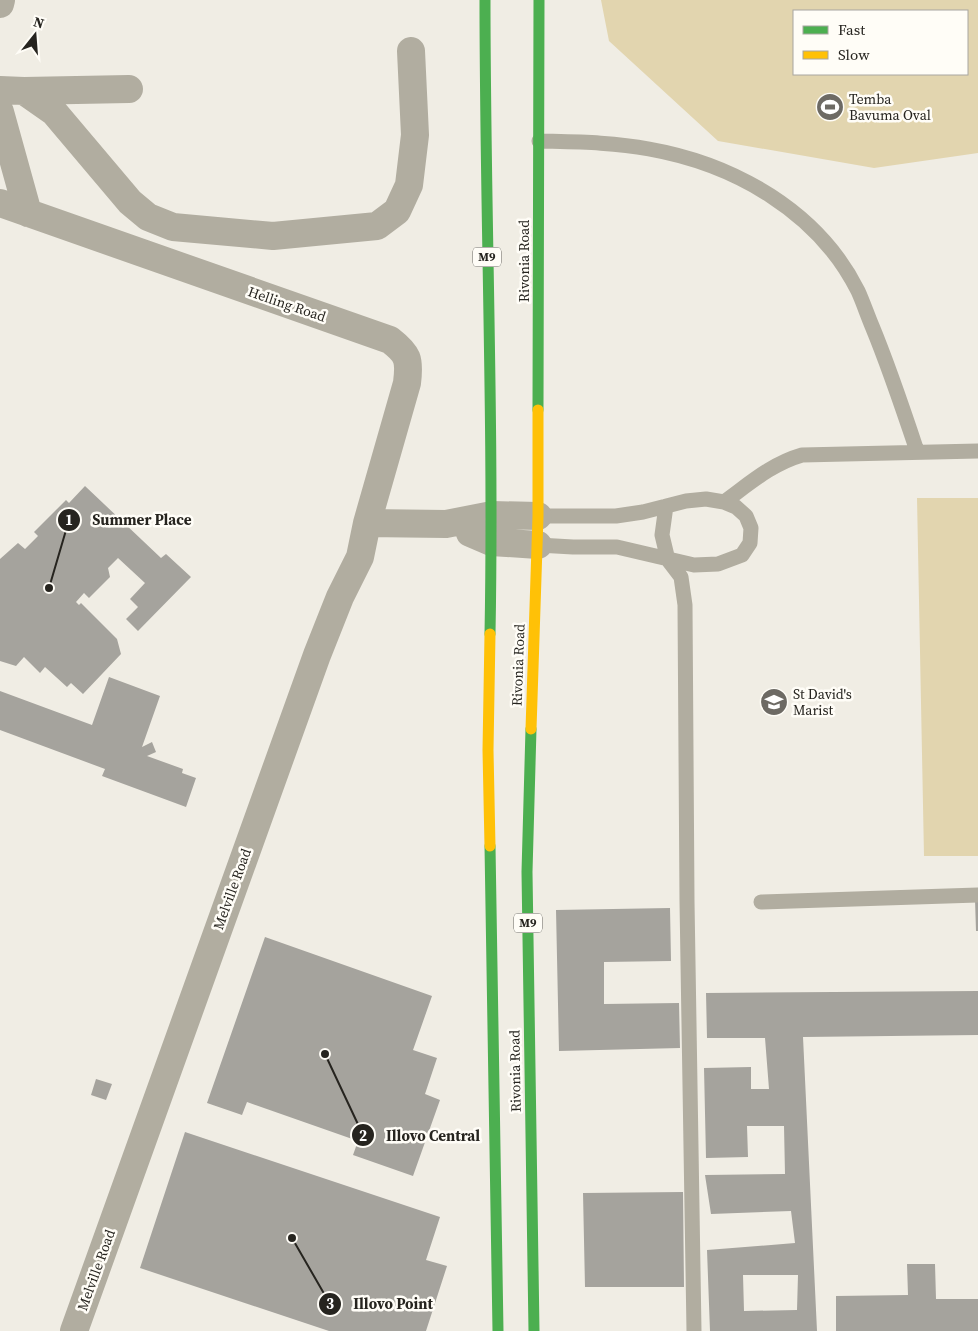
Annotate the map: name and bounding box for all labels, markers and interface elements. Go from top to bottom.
north arrow [10,10,60,60]
legend [793,10,968,75]
text: N [31,12,47,34]
text: Fast [838,19,865,40]
text: Slow [838,44,870,65]
place label: Temba Bavuma Oval [849,89,931,125]
sports icon: Temba Bavuma Oval [815,92,845,122]
street label: Rivonia Road [514,220,534,302]
road number: M9 [473,248,501,266]
street label: Helling Road [245,281,329,327]
callout: Summer Place [57,505,201,535]
text: 1 [65,509,73,530]
text: Summer Place [92,509,192,530]
street label: Rivonia Road [507,623,529,706]
place label: St David's Marist [793,684,852,720]
school or university icon: St David's Marist [759,687,789,717]
street label: Melville Road [208,846,256,932]
road number: M9 [514,914,542,932]
street label: Rivonia Road [504,1030,526,1112]
callout: Illovo Central [350,1120,490,1150]
text: 2 [359,1125,367,1146]
text: Illovo Central [386,1125,480,1146]
street label: Melville Road [72,1227,120,1313]
callout: Illovo Point [318,1289,442,1319]
text: 3 [326,1293,334,1314]
text: Illovo Point [353,1293,433,1314]

